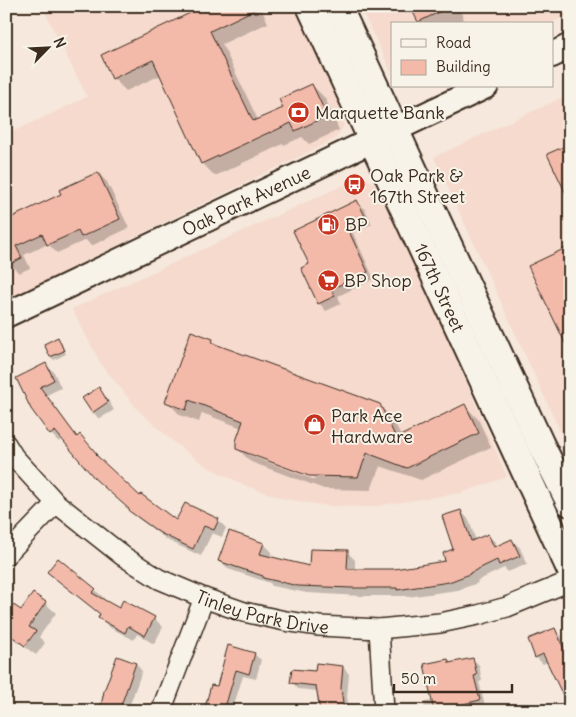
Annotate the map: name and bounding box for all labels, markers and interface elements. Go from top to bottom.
north arrow [22,22,72,72]
legend [391,22,554,88]
text: Road [436,33,471,52]
text: N [50,35,70,51]
text: Building [436,57,491,76]
bank icon: Marquette Bank [287,100,311,124]
place label: Marquette Bank [315,101,445,124]
street label: Oak Park Avenue [178,160,314,241]
place label: Oak Park & 167th Street [370,164,465,208]
bus stop icon: Oak Park & 167th Street [342,173,366,197]
fuel station icon: BP [317,212,341,236]
place label: BP [345,213,368,236]
street label: 167th Street [410,239,470,335]
supermarket icon: BP Shop [316,268,340,292]
place label: BP Shop [344,269,412,292]
place label: Park Ace Hardware [331,404,413,448]
shop icon: Park Ace Hardware [303,413,327,437]
street label: Tinley Park Drive [192,584,329,638]
scale bar [394,662,511,694]
text: 50 m [401,669,436,688]

